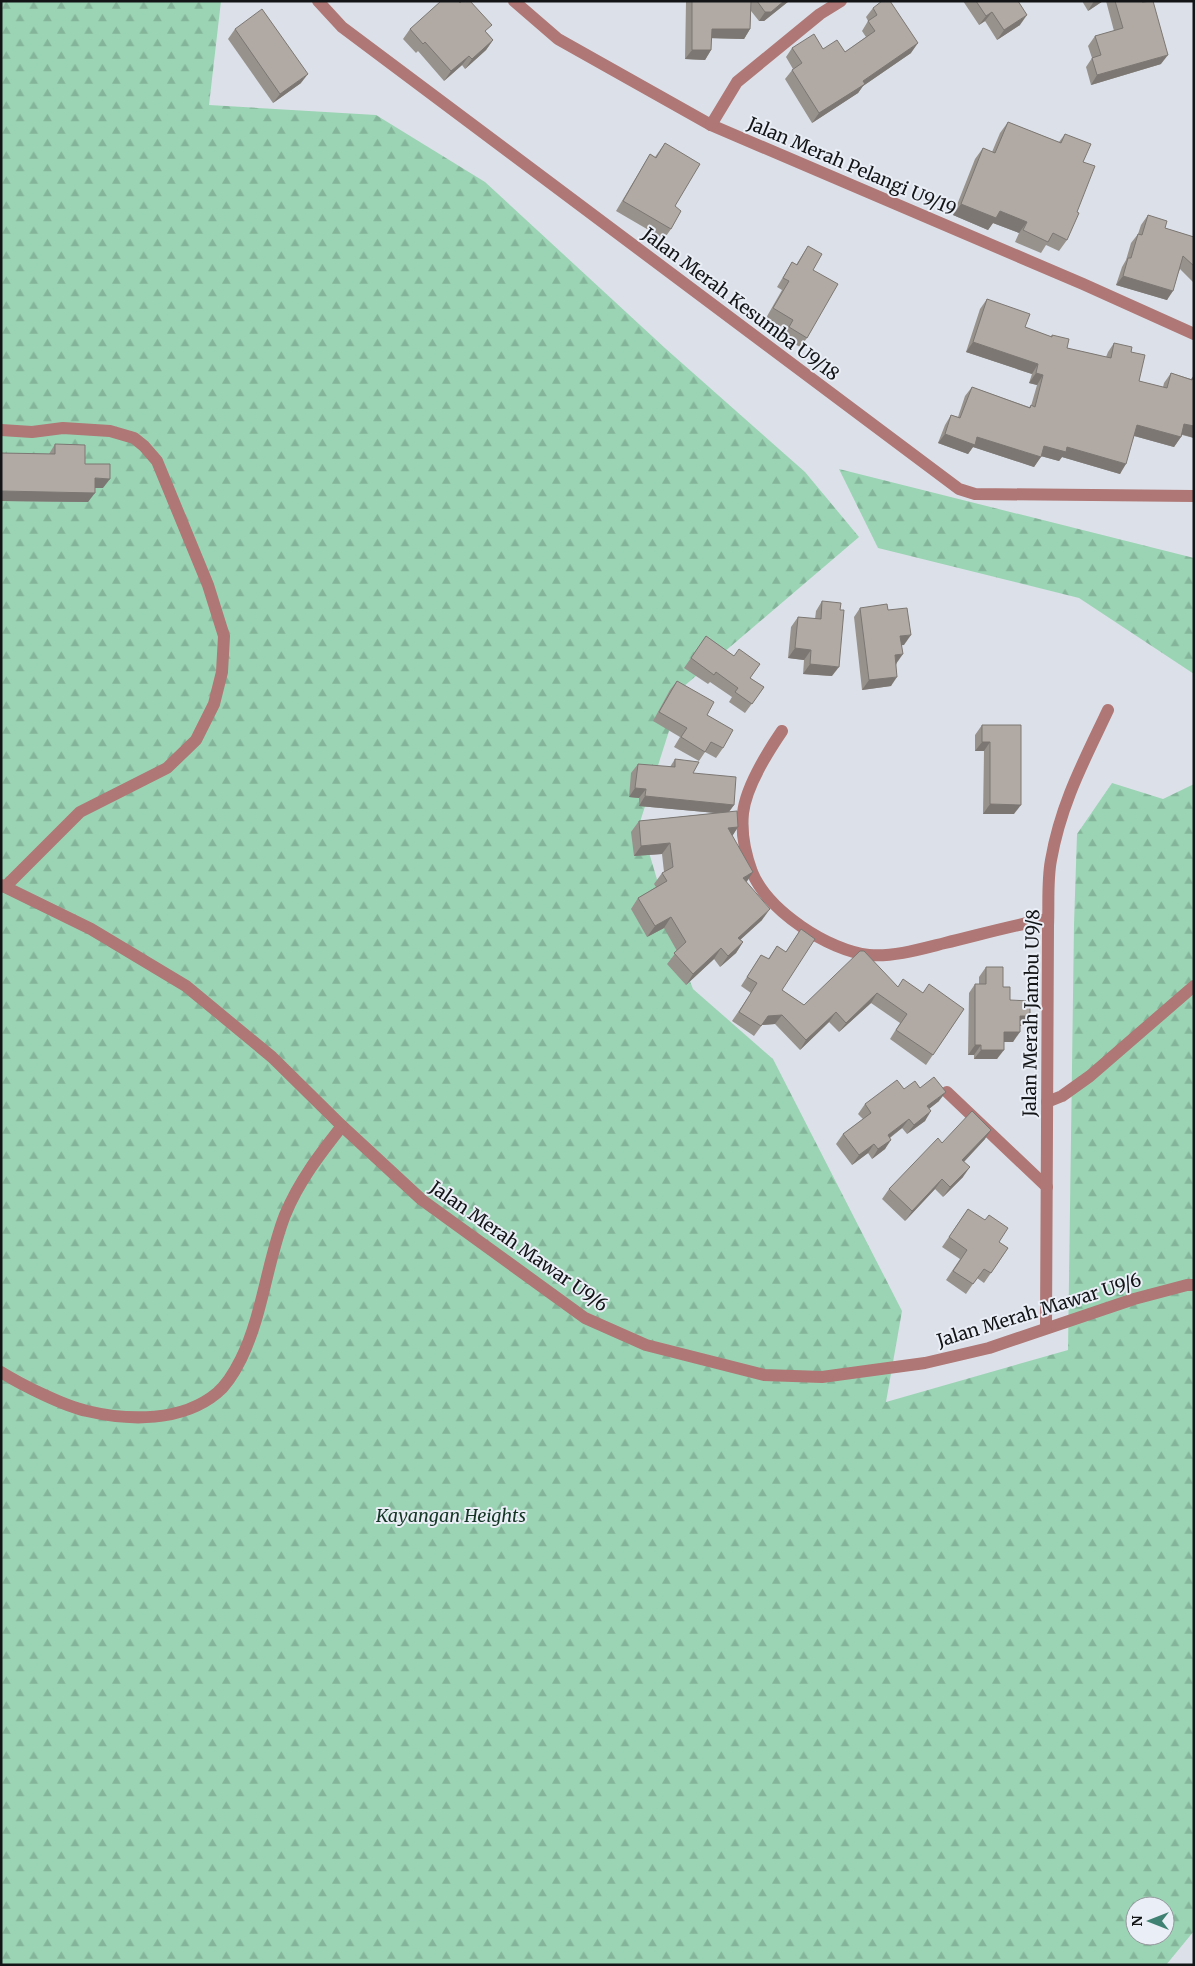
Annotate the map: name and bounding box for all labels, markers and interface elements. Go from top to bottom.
street label: Jalan Merah Pelangi U9/19 [743,111,960,220]
street label: Jalan Merah Kesumba U9/18 [637,222,844,386]
street label: Jalan Merah Jambu U9/8 [1018,909,1044,1118]
street label: Jalan Merah Mawar U9/6 [425,1175,613,1316]
street label: Jalan Merah Mawar U9/6 [933,1268,1144,1352]
park label: Kayangan Heights [375,1504,526,1527]
north arrow [1125,1896,1175,1946]
text: N [1128,1915,1146,1927]

